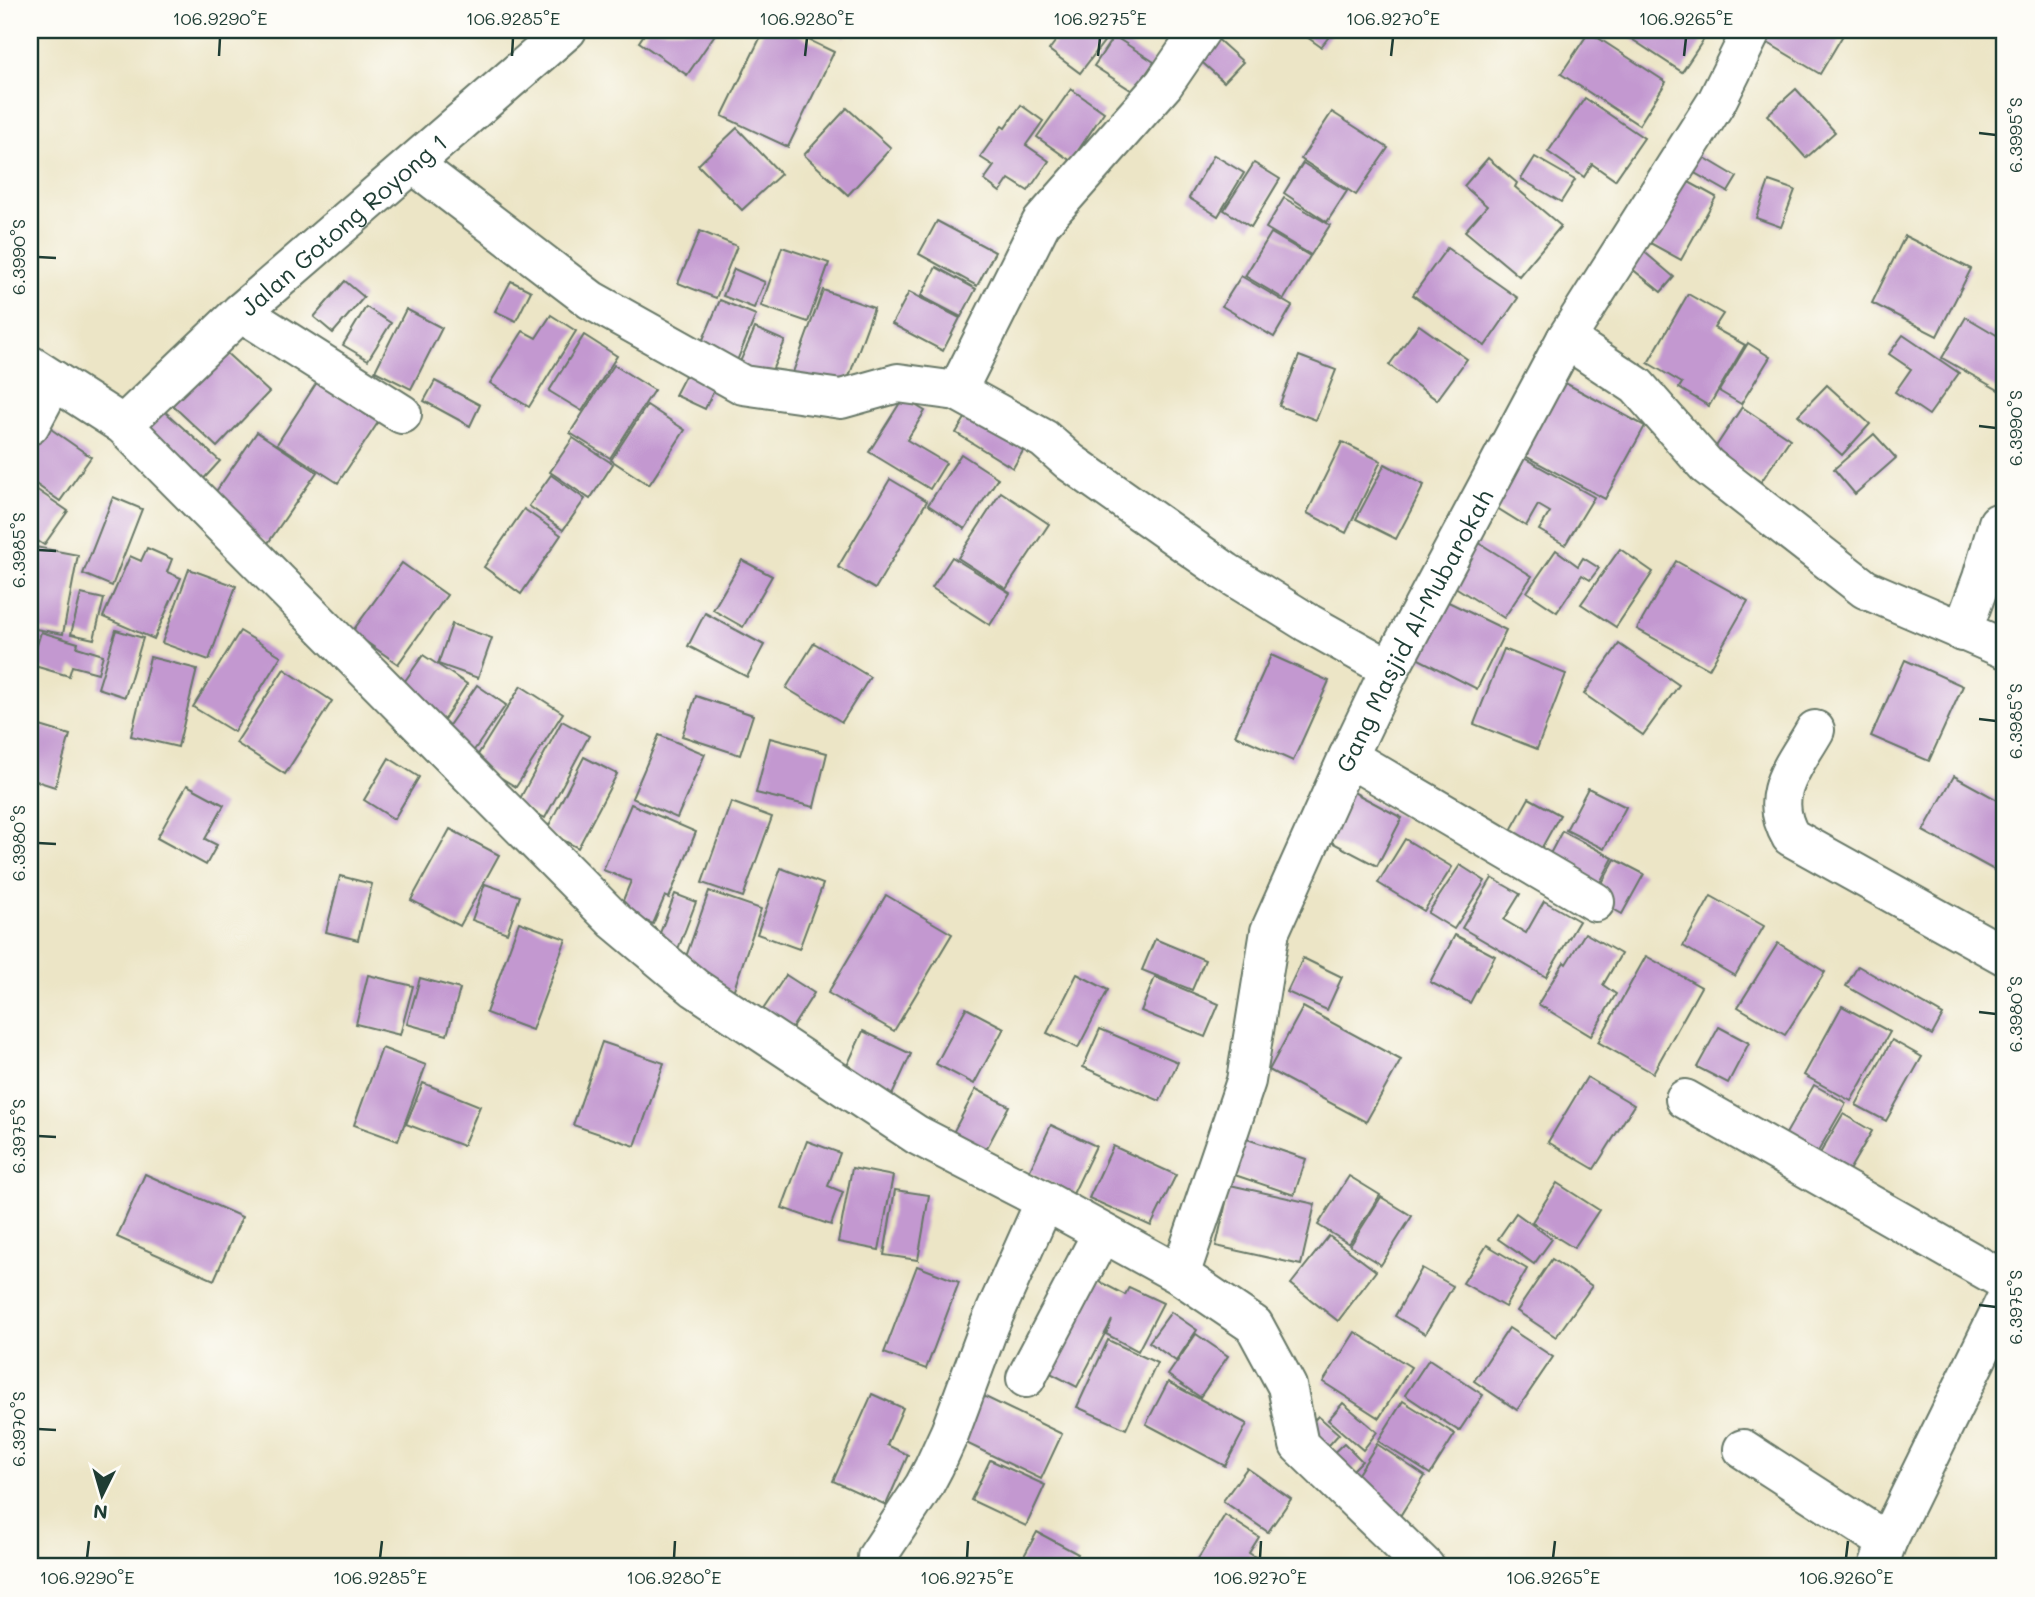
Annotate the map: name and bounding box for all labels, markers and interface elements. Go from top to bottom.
text: 106.9290°E [172,6,268,30]
text: 106.9285°E [466,6,560,30]
text: 106.9280°E [759,6,855,30]
text: 106.9275°E [1053,6,1147,30]
text: 106.9270°E [1346,6,1440,30]
text: 106.9265°E [1639,6,1733,30]
text: 6.3995°S [2003,97,2027,173]
street label: Jalan Gotong Royong 1 [233,126,453,322]
text: 6.3990°S [6,219,30,295]
text: 6.3990°S [2003,390,2027,466]
street label: Gang Masjid Al-Mubarokah [1328,483,1499,777]
text: 6.3985°S [6,512,30,588]
text: 6.3985°S [2003,683,2027,759]
text: 6.3980°S [6,805,30,881]
text: 6.3980°S [2003,976,2027,1052]
text: 6.3975°S [6,1099,30,1173]
text: 6.3975°S [2003,1270,2027,1344]
text: 6.3970°S [6,1391,30,1467]
north arrow [66,1460,136,1530]
text: N [92,1499,109,1526]
text: 106.9290°E [39,1565,135,1589]
text: 106.9285°E [333,1565,427,1589]
text: 106.9280°E [626,1565,722,1589]
text: 106.9275°E [920,1565,1014,1589]
text: 106.9270°E [1213,1565,1307,1589]
text: 106.9265°E [1506,1565,1600,1589]
text: 106.9260°E [1798,1565,1894,1589]

